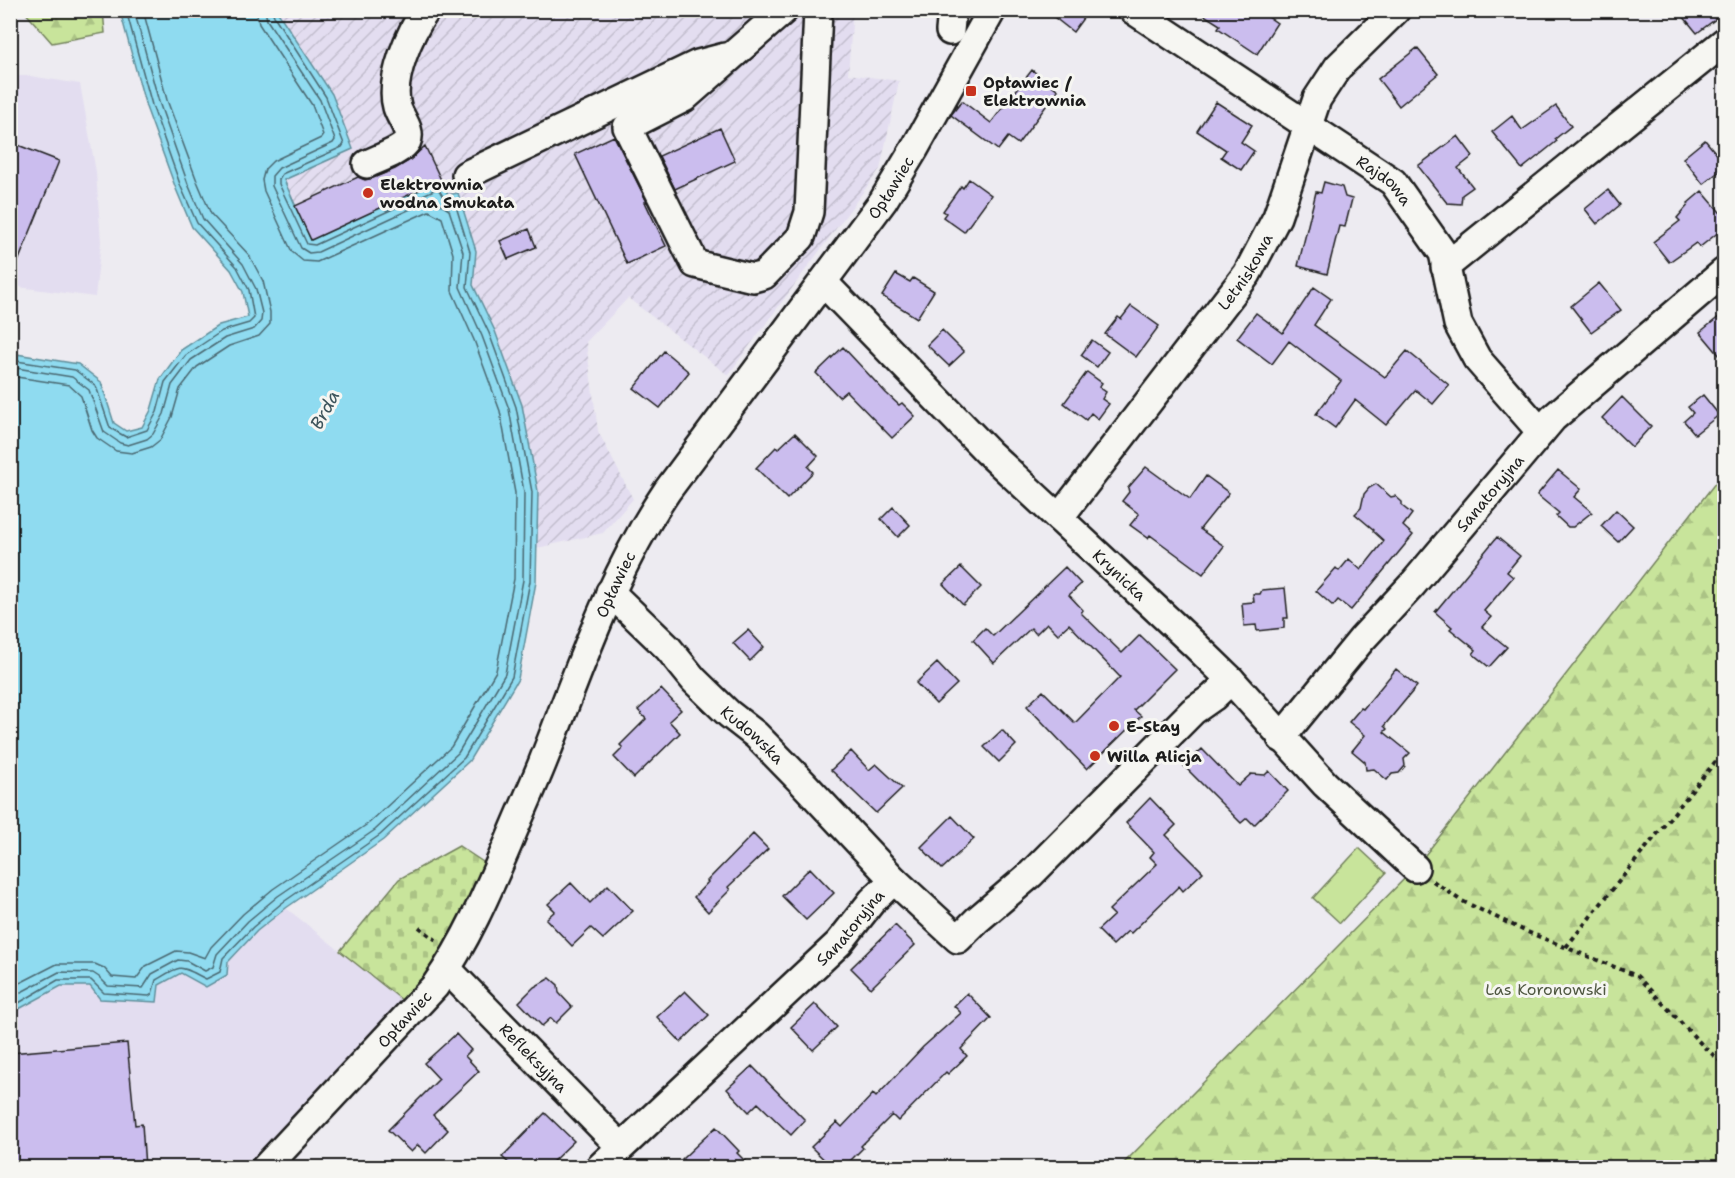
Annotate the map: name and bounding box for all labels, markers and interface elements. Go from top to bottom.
place label: Opławiec / Elektrownia [983,72,1086,111]
marker: Opławiec / Elektrownia [964,84,978,98]
street label: Rajdowa [1352,150,1417,209]
street label: Opławiec [863,152,918,223]
place label: Elektrownia wodna Smukała [380,174,515,213]
marker: Elektrownia wodna Smukała [361,186,375,200]
street label: Letniskowa [1213,230,1277,314]
water label: Brda [305,386,345,434]
street label: Sanatoryjna [1451,450,1528,536]
street label: Krynicka [1088,545,1151,605]
street label: Opławiec [591,548,640,621]
street label: Kudowska [716,701,789,768]
place label: E-Stay [1126,716,1180,737]
marker: E-Stay [1107,719,1121,733]
place label: Willa Alicja [1107,746,1202,767]
marker: Willa Alicja [1088,749,1102,763]
street label: Sanatoryjna [811,884,889,970]
park label: Las Koronowski [1485,979,1607,1000]
street label: Opławiec [372,986,436,1052]
street label: Refleksyjna [495,1019,572,1097]

